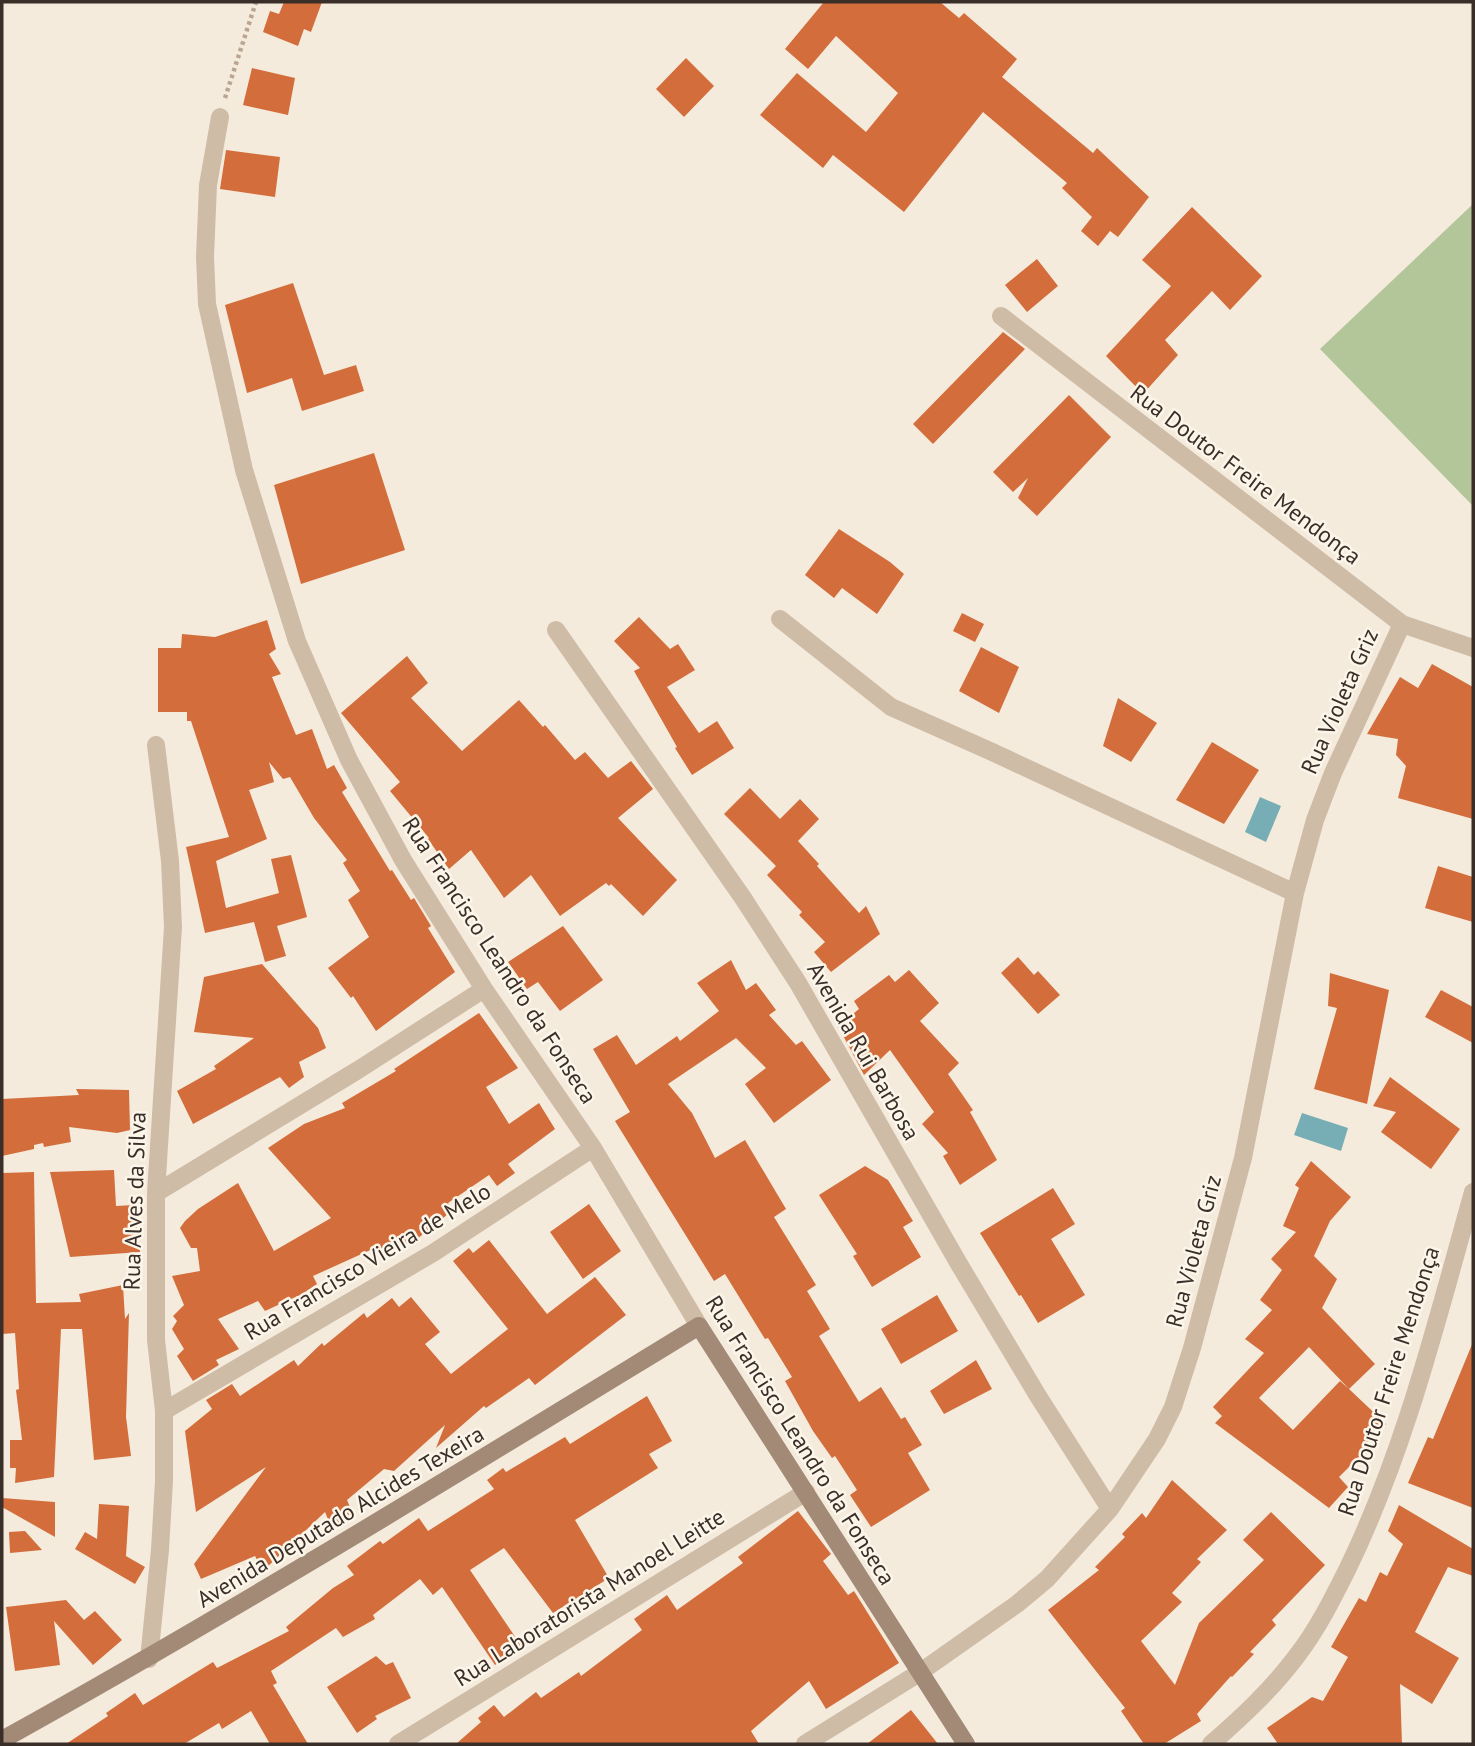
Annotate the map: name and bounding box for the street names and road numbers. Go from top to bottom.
street label: Rua Doutor Freire Mendonça [1125,378,1367,570]
street label: Rua Violeta Griz [1294,624,1384,778]
street label: Rua Francisco Leandro da Fonseca [396,811,604,1109]
street label: Avenida Rui Barbosa [801,957,927,1145]
street label: Rua Alves da Silva [116,1111,152,1291]
street label: Rua Violeta Griz [1159,1172,1227,1330]
street label: Rua Francisco Vieira de Melo [238,1176,496,1346]
street label: Rua Doutor Freire Mendonça [1331,1243,1445,1519]
street label: Rua Francisco Leandro da Fonseca [700,1290,902,1590]
street label: Avenida Deputado Alcides Texeira [191,1419,489,1613]
street label: Rua Laboratorista Manoel Leitte [448,1502,730,1692]

